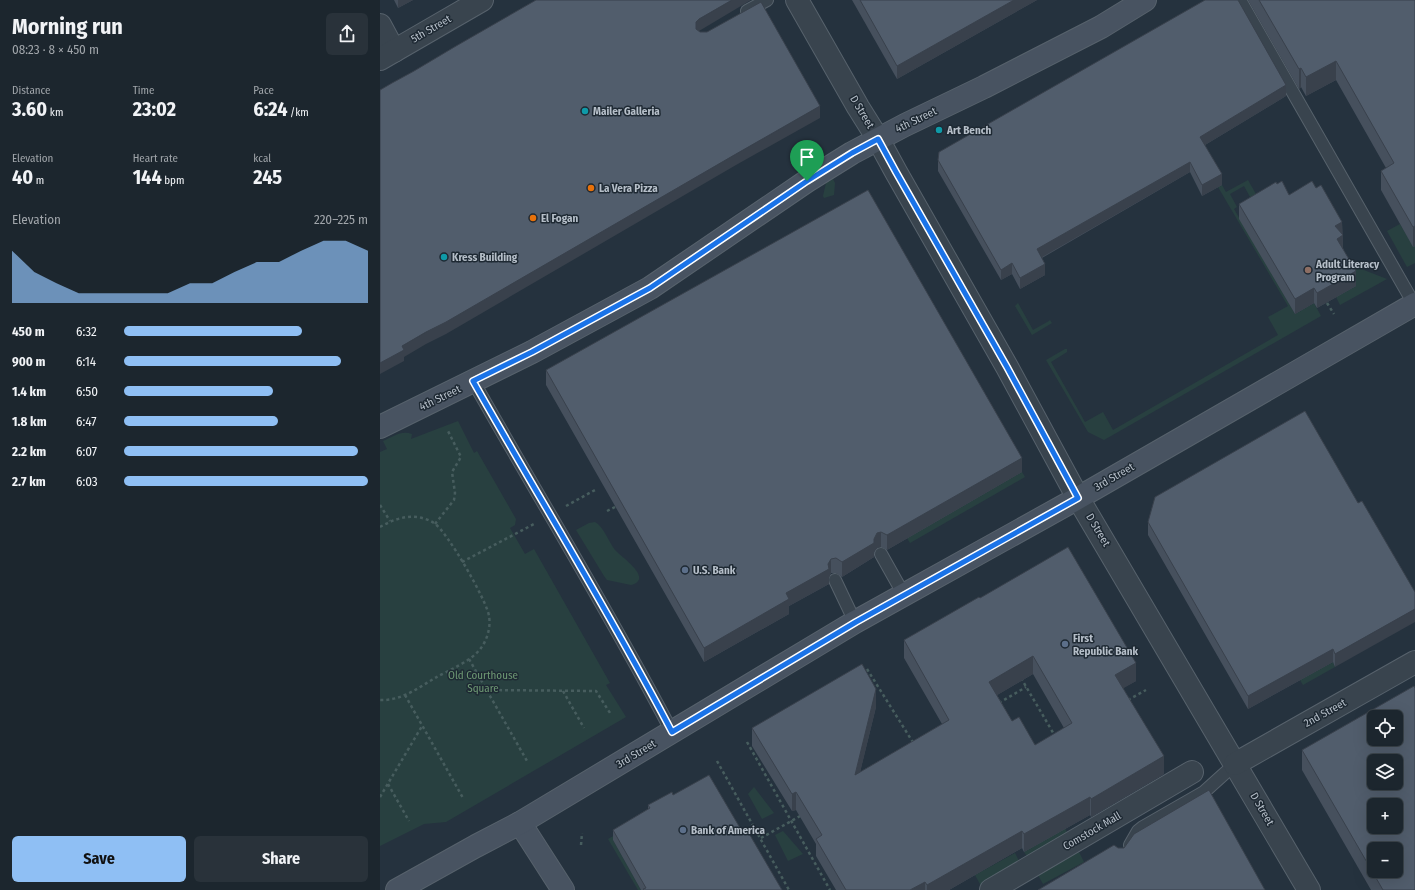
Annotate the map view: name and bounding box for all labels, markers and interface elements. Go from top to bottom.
street label: 5th Street [409,12,454,46]
text: Morning run [12,13,123,40]
button: share [326,13,368,55]
text: 08:23 · 8 × 450 m [12,42,99,57]
text: Distance [12,84,51,97]
text: Time [133,84,154,97]
text: Pace [253,84,274,97]
street label: D Street [847,93,877,131]
text: 3.60 [12,97,47,121]
text: 23:02 [133,97,176,121]
text: 6:24 [253,97,288,121]
street label: 4th Street [893,104,939,136]
place label: Mailer Galleria [593,105,660,118]
text: km [47,106,63,119]
text: /km [288,106,309,119]
marker: Mailer Galleria [580,106,590,116]
place label: Art Bench [946,124,991,137]
marker: Art Bench [934,125,944,135]
pin [790,140,824,181]
icon: arrive [796,146,818,168]
text: Elevation [12,152,53,165]
text: Heart rate [133,152,178,165]
text: kcal [253,152,271,165]
text: 40 [12,165,33,189]
text: 144 [133,165,162,189]
text: 245 [253,165,282,189]
text: m [33,174,44,187]
text: bpm [162,174,184,187]
place label: La Vera Pizza [599,182,658,195]
marker: La Vera Pizza [586,183,596,193]
text: Elevation [12,212,61,227]
text: 220–225 m [314,212,368,227]
place label: El Fogan [541,212,578,225]
marker: El Fogan [528,213,538,223]
place label: Kress Building [452,251,518,264]
marker: Kress Building [439,252,449,262]
place label: Adult Literacy Program [1315,258,1380,284]
marker: Adult Literacy Program [1303,265,1313,275]
text: 450 m [12,324,45,339]
text: 6:32 [76,324,97,339]
text: 900 m [12,354,46,369]
text: 6:14 [76,354,96,369]
street label: 4th Street [417,382,463,414]
text: 1.4 km [12,384,46,399]
text: 6:50 [76,384,98,399]
text: 1.8 km [12,414,47,429]
text: 6:47 [76,414,96,429]
text: 2.2 km [12,444,46,459]
text: 6:07 [76,444,97,459]
street label: 3rd Street [1092,460,1137,494]
text: 2.7 km [12,474,46,489]
text: 6:03 [76,474,98,489]
street label: D Street [1083,511,1113,549]
place label: U.S. Bank [693,564,736,577]
marker: U.S. Bank [680,565,690,575]
place label: First Republic Bank [1073,632,1139,658]
marker: First Republic Bank [1060,639,1070,649]
park label: Old Courthouse Square [448,669,518,695]
street label: 2nd Street [1302,696,1349,730]
map controls [1367,710,1403,878]
button: locate [1367,710,1403,746]
street label: 3rd Street [614,737,659,771]
button: layers [1367,754,1403,790]
street label: D Street [1247,790,1277,828]
button: + [1367,798,1403,834]
street label: Comstock Mall [1061,809,1123,853]
place label: Bank of America [691,824,766,837]
marker: Bank of America [678,825,688,835]
button: Save [12,836,186,882]
button: Share [194,836,368,882]
button: − [1367,842,1403,878]

